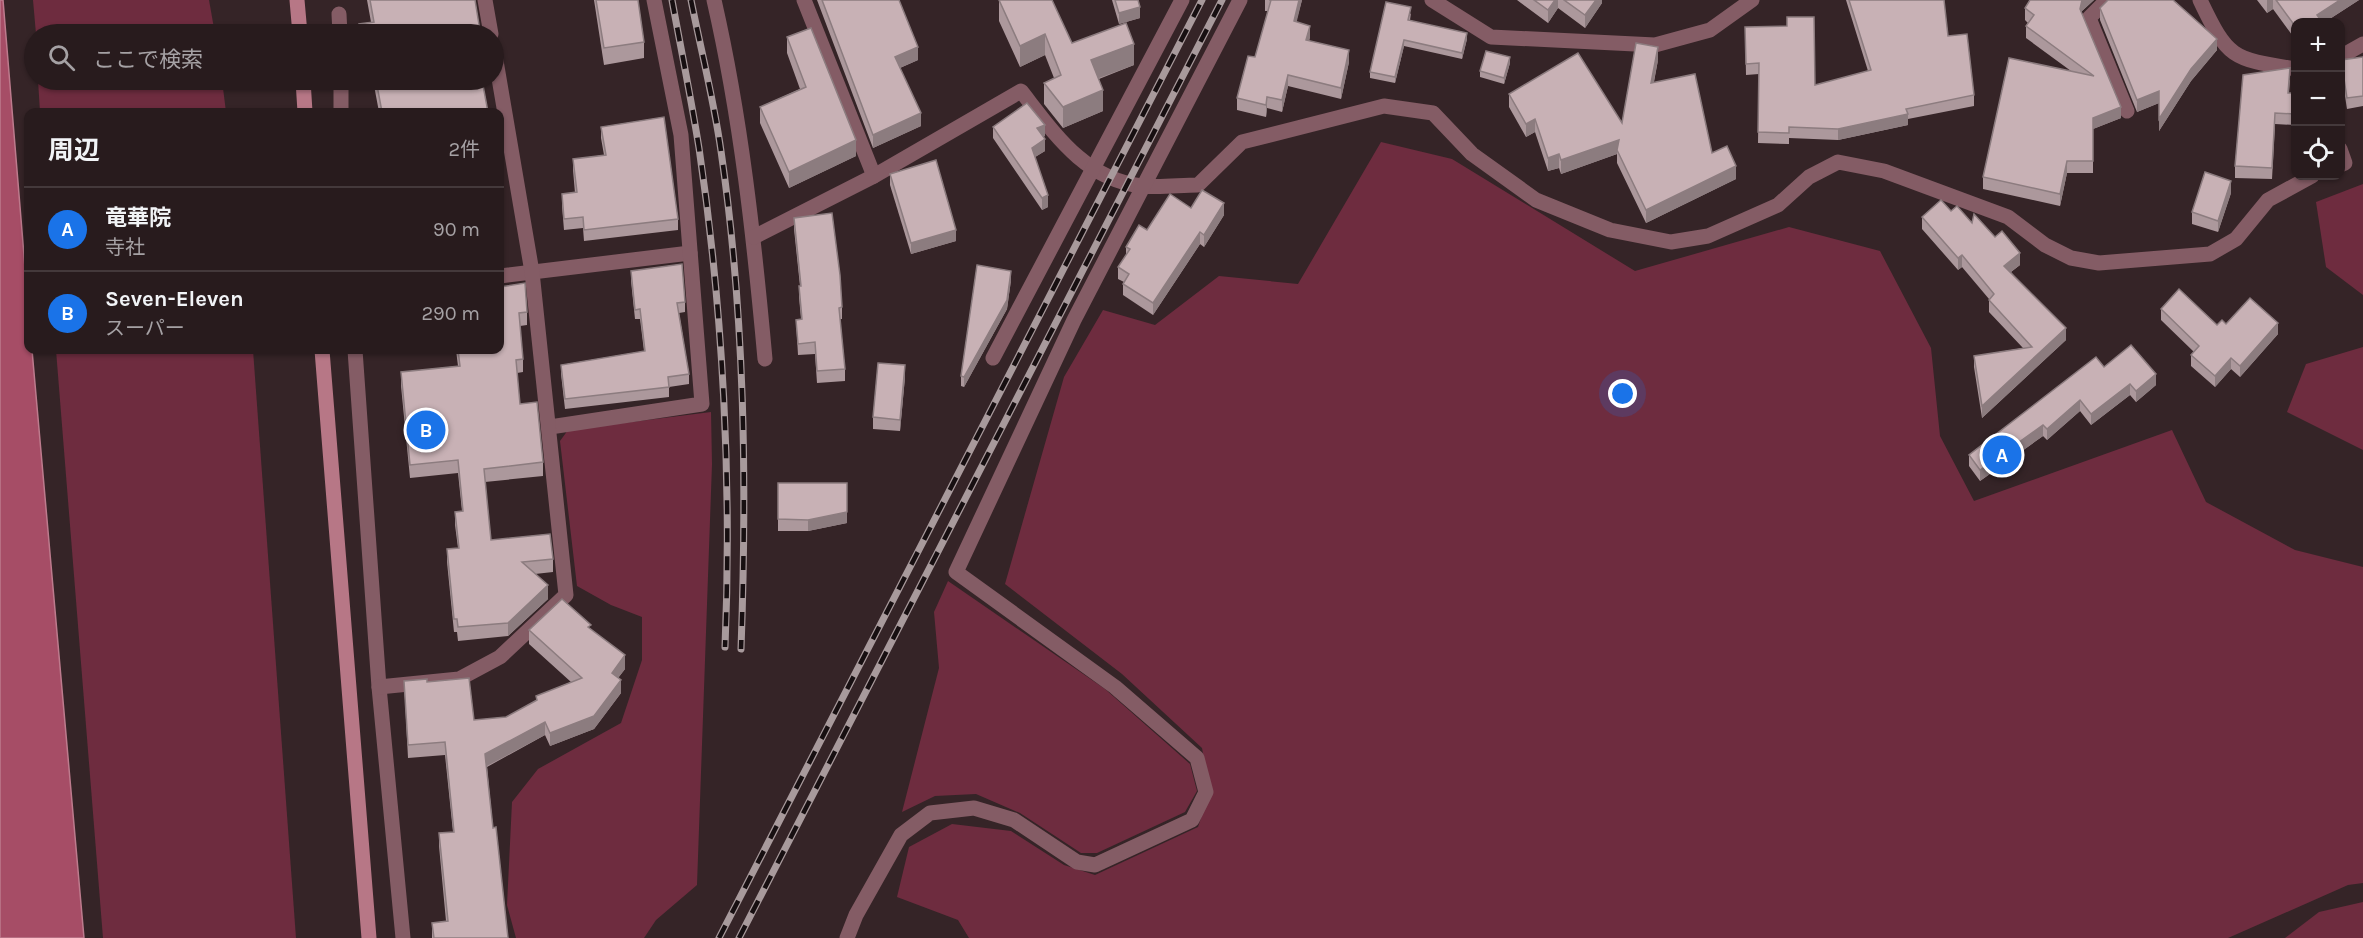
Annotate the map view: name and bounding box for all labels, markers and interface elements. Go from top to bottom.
map controls [2291,18,2345,180]
button: + [2291,18,2345,72]
search box [24,24,504,90]
icon: search [45,41,78,74]
text: ここで検索 [93,47,203,73]
button: − [2291,72,2345,126]
button: locate [2291,126,2345,180]
text: 周辺 [48,135,100,166]
text: 2件 [448,138,480,161]
text: 竜華院 [105,205,171,231]
text: A [61,218,74,241]
text: 90 m [433,218,480,241]
text: 寺社 [105,236,145,259]
text: Seven-Eleven [105,286,244,312]
text: B [61,302,74,325]
text: 290 m [421,302,480,325]
text: スーパー [105,317,185,340]
your location [1608,379,1637,408]
pin: B [406,408,446,452]
pin: A [1982,432,2022,478]

